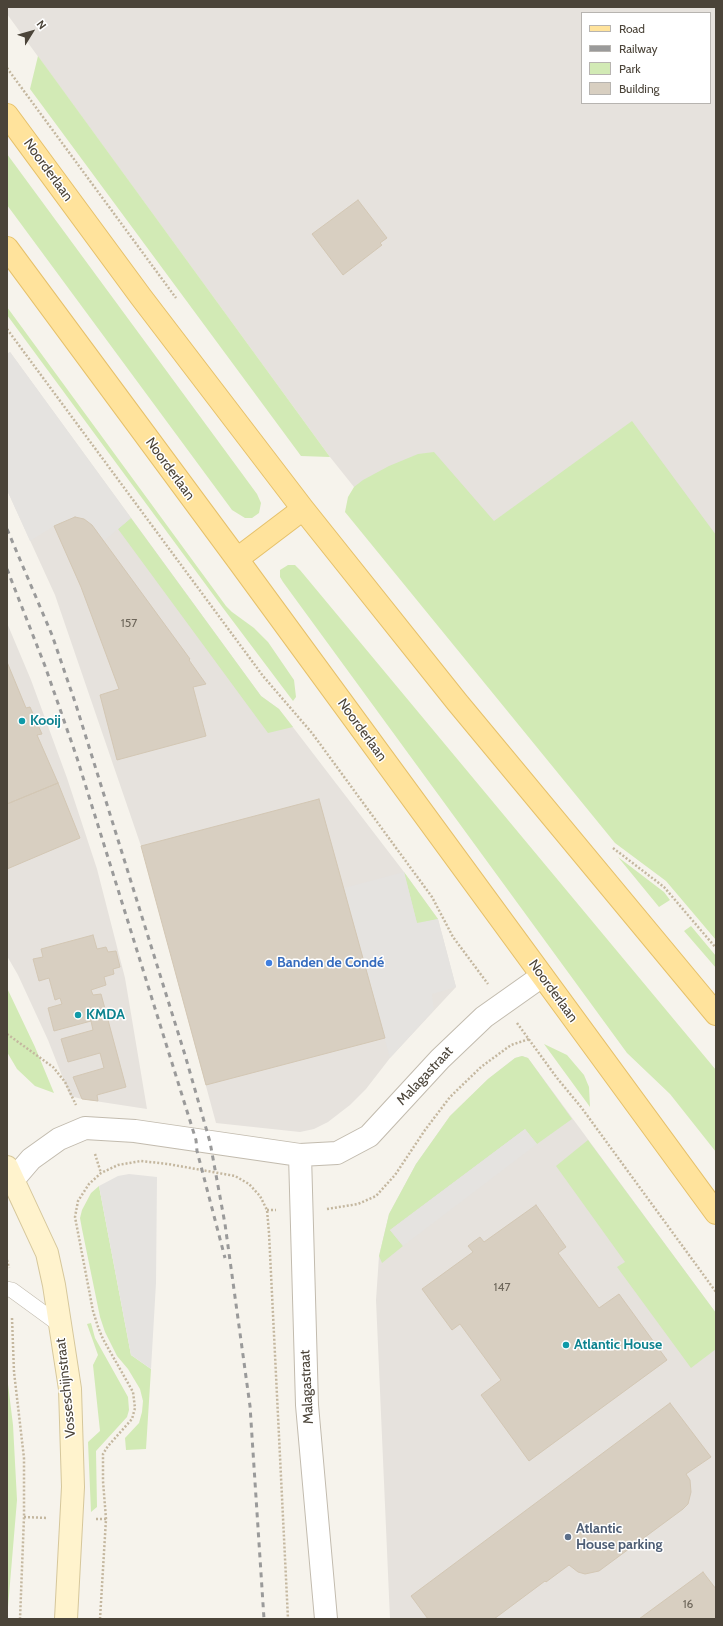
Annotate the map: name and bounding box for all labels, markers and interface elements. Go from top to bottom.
north arrow [12,12,52,52]
legend [581,12,711,104]
text: N [34,17,50,32]
text: Road [619,21,645,36]
text: Railway [619,41,657,56]
text: Park [619,61,641,76]
text: Building [619,81,660,96]
street label: Noorderlaan [20,135,76,205]
street label: Noorderlaan [142,434,198,504]
house number: 157 [121,616,137,630]
street label: Noorderlaan [334,695,390,765]
place label: Kooij [30,713,61,729]
marker: Kooij [17,716,27,726]
place label: Banden de Condé [277,955,384,971]
street label: Noorderlaan [525,956,581,1026]
marker: Banden de Condé [264,958,274,968]
place label: KMDA [86,1007,125,1023]
marker: KMDA [73,1010,83,1020]
street label: Malagastraat [393,1043,457,1109]
house number: 147 [494,1280,510,1294]
street label: Vosseschijnstraat [52,1337,80,1439]
place label: Atlantic House [574,1337,662,1353]
marker: Atlantic House [561,1340,571,1350]
street label: Malagastraat [297,1349,317,1425]
place label: Atlantic House parking [576,1521,663,1554]
marker: Atlantic House parking [563,1532,573,1542]
house number: 16 [683,1597,693,1611]

